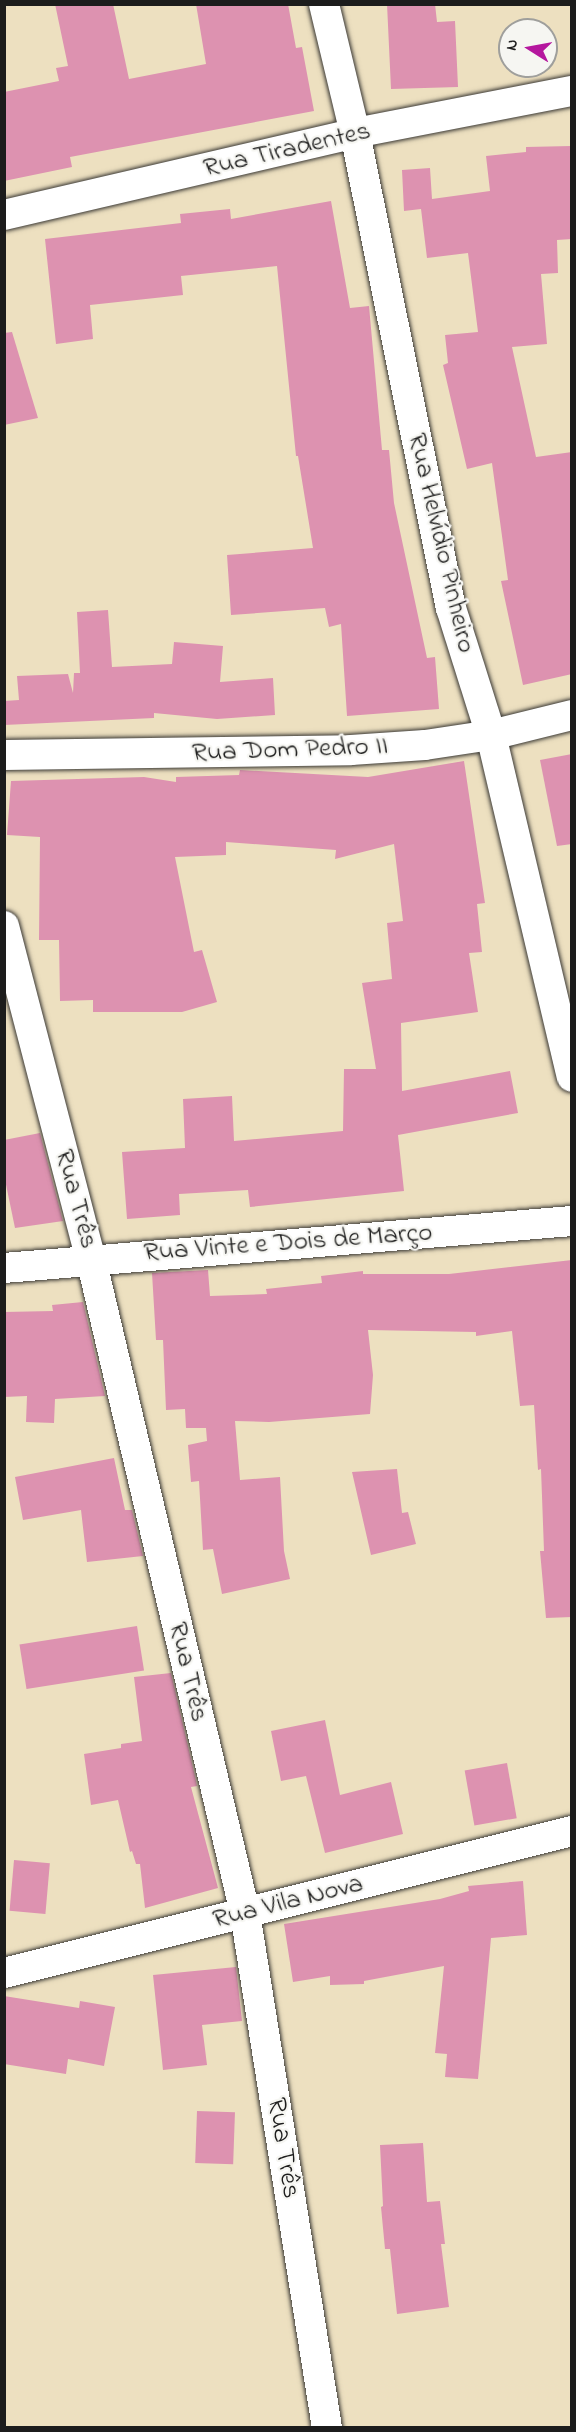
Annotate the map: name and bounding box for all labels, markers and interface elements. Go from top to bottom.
north arrow [498,18,558,78]
text: N [499,37,525,53]
street label: Rua Tiradentes [200,115,374,185]
street label: Rua Helvídio Pinheiro [400,430,482,656]
street label: Rua Dom Pedro II [191,730,389,770]
street label: Rua Três [47,1146,105,1252]
street label: Rua Vinte e Dois de Março [143,1217,433,1269]
street label: Rua Três [161,1619,215,1725]
street label: Rua Vila Nova [210,1868,366,1936]
street label: Rua Três [259,2095,307,2201]

